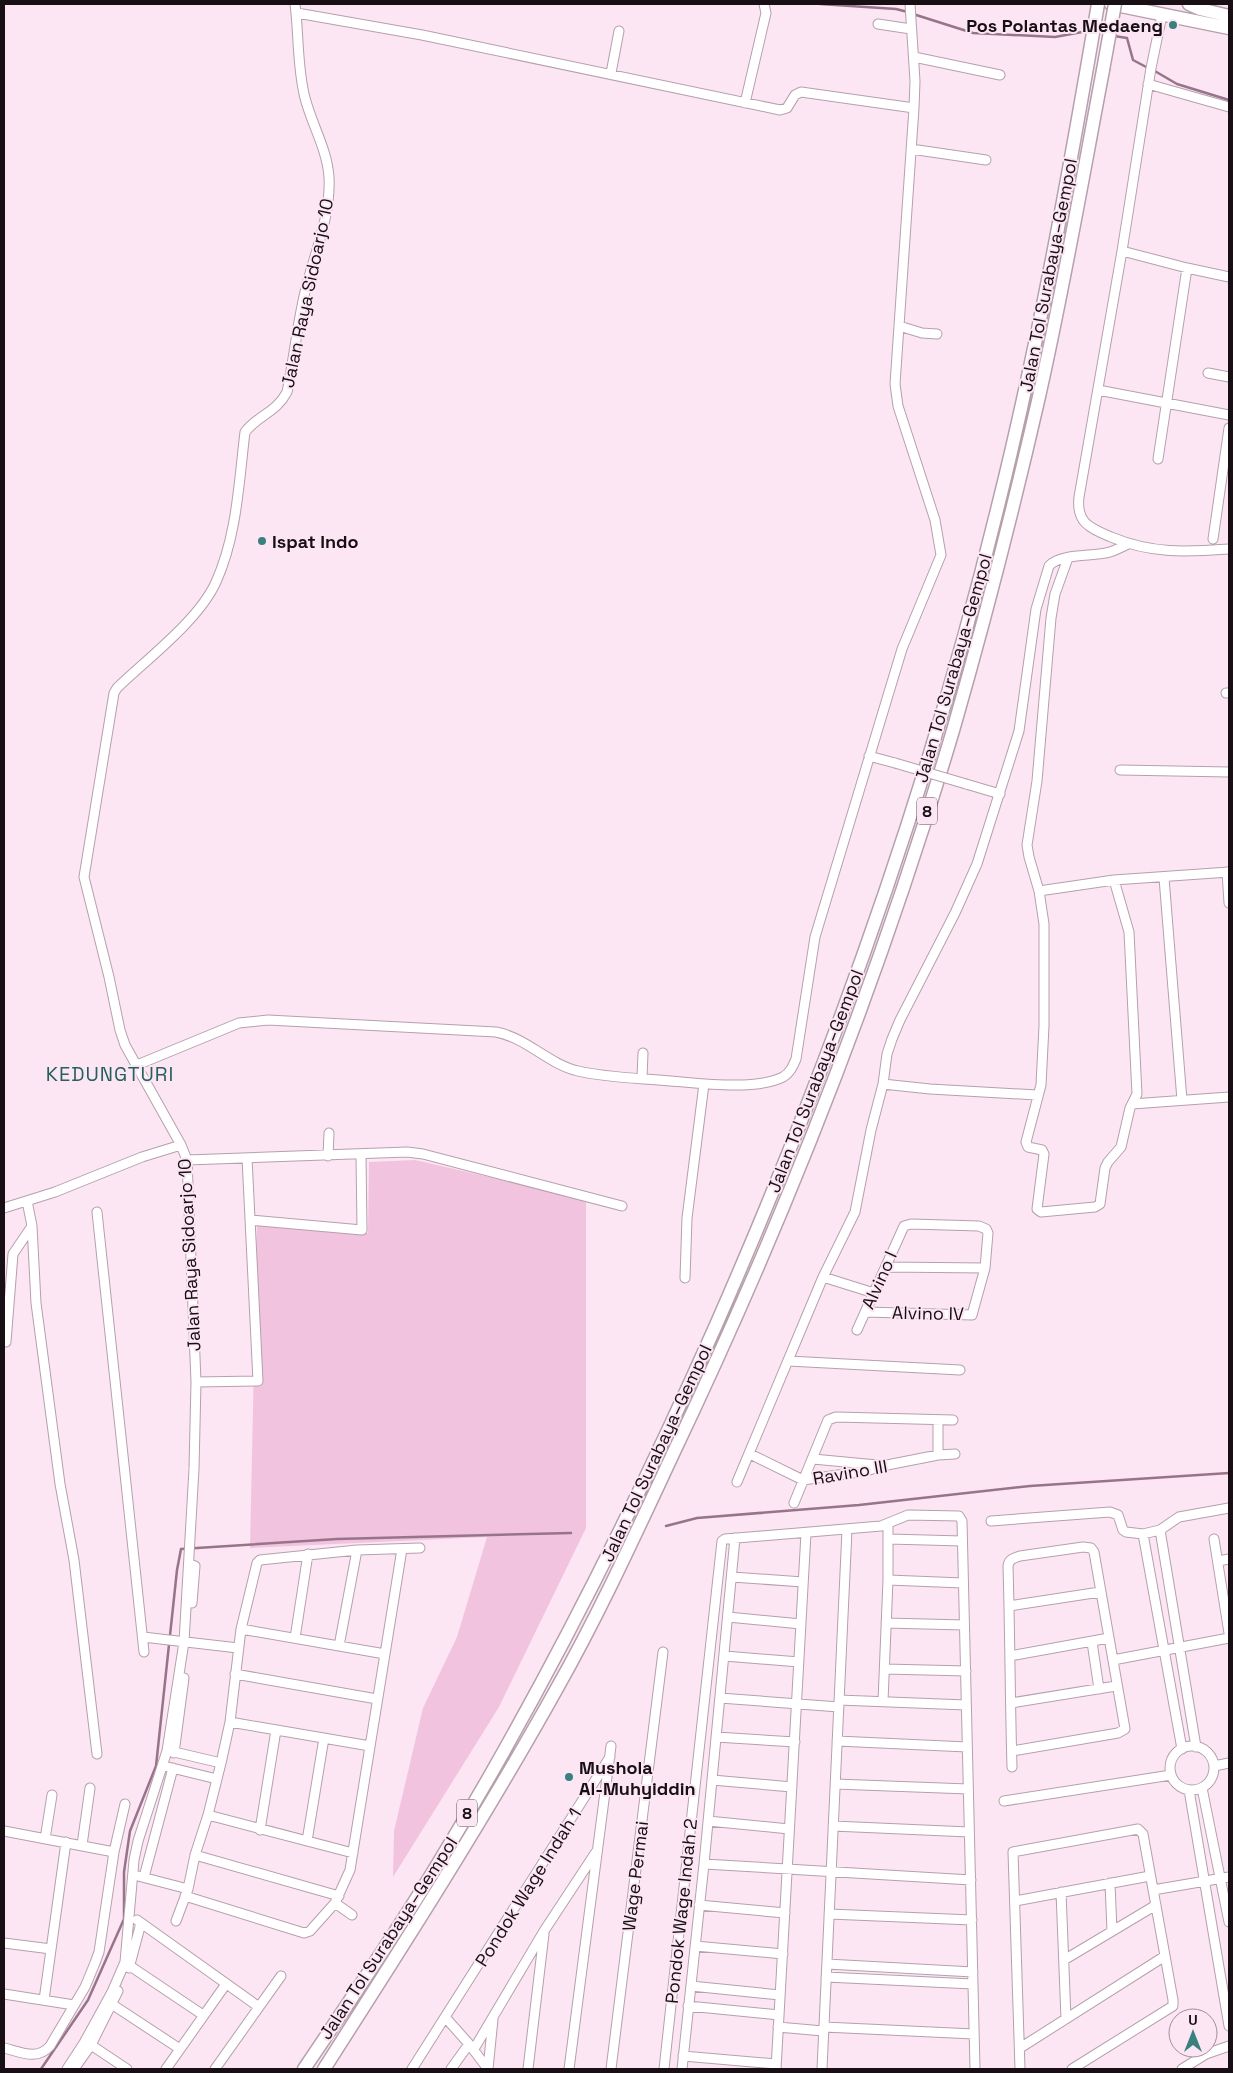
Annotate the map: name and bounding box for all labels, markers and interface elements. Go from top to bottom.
place label: Pos Polantas Medaeng [966,14,1163,37]
marker: Pos Polantas Medaeng [1167,19,1179,31]
street label: Jalan Tol Surabaya–Gempol [1014,156,1082,394]
street label: Jalan Raya Sidoarjo 10 [276,196,338,390]
place label: Ispat Indo [272,530,359,553]
marker: Ispat Indo [256,535,268,547]
street label: Jalan Tol Surabaya–Gempol [909,551,997,785]
road number: 8 [917,798,937,824]
street label: Jalan Tol Surabaya–Gempol [762,966,868,1196]
district label: KEDUNGTURI [46,1061,174,1087]
street label: Jalan Raya Sidoarjo 10 [172,1158,206,1352]
street label: Alvino I [856,1247,902,1313]
street label: Alvino IV [892,1301,964,1325]
street label: Jalan Tol Surabaya–Gempol [595,1341,717,1565]
street label: Ravino III [811,1454,889,1490]
place label: Mushola Al-Muhyiddin [579,1756,696,1800]
marker: Mushola Al-Muhyiddin [563,1771,575,1783]
road number: 8 [457,1800,477,1826]
street label: Pondok Wage Indah 1 [470,1803,586,1971]
street label: Pondok Wage Indah 2 [660,1817,702,2005]
street label: Wage Permai [617,1820,653,1932]
street label: Jalan Tol Surabaya–Gempol [314,1832,462,2044]
north arrow [1168,2008,1218,2058]
text: U [1188,2011,1198,2029]

